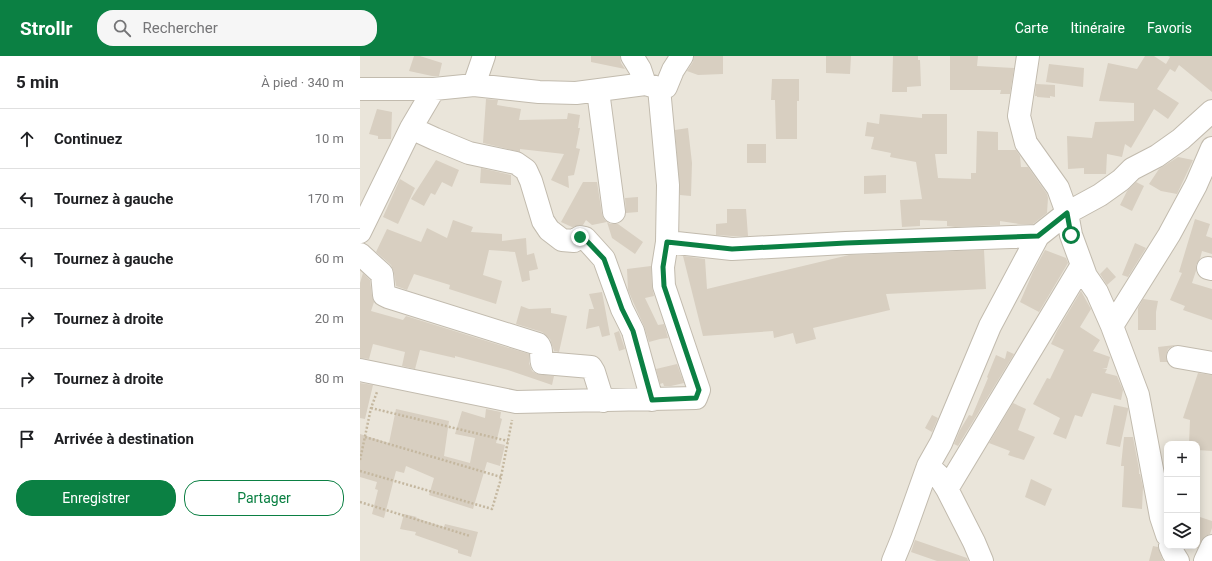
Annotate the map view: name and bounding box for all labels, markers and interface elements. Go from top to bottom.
search box [97,10,377,46]
text: Strollr [20,17,73,40]
icon: search [111,17,133,39]
text: Rechercher [143,19,218,37]
text: Carte [1015,20,1048,36]
text: Itinéraire [1070,20,1125,36]
text: Favoris [1147,20,1192,36]
text: 5 min [16,72,59,92]
text: À pied · 340 m [261,75,344,90]
icon: ahead [16,128,38,150]
text: Continuez [54,130,122,148]
text: 10 m [315,131,344,146]
icon: left [16,188,38,210]
text: Tournez à gauche [54,190,173,208]
text: 170 m [307,191,344,206]
route start [1062,226,1080,244]
route end [571,228,589,246]
icon: left [16,248,38,270]
text: Tournez à gauche [54,250,173,268]
text: 60 m [315,251,344,266]
icon: right [16,308,38,330]
text: Tournez à droite [54,310,163,328]
text: 20 m [315,311,344,326]
icon: right [16,368,38,390]
text: Tournez à droite [54,370,163,388]
text: 80 m [315,371,344,386]
icon: arrive [16,428,38,450]
text: Arrivée à destination [54,430,194,448]
map controls [1164,441,1200,549]
button: + [1164,441,1200,477]
button: − [1164,477,1200,513]
button: Enregistrer [16,480,176,516]
button: Partager [184,480,344,516]
button: layers [1164,513,1200,549]

